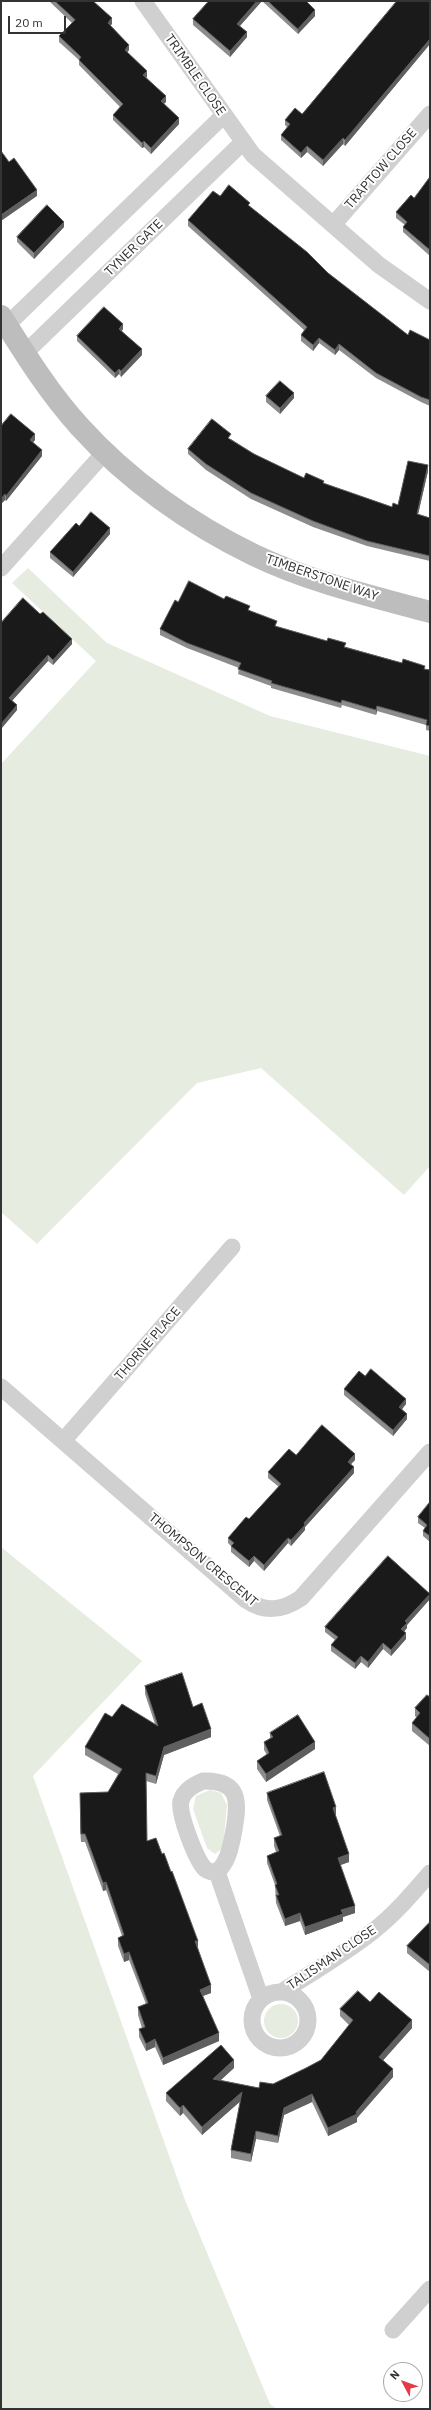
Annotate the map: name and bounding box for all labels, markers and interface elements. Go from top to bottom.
scale bar [10,8,68,34]
text: 20 m [15,15,43,30]
street label: TRIMBLE CLOSE [161,31,229,119]
street label: TRAPTOW CLOSE [342,126,420,212]
street label: TYNER GATE [102,216,166,280]
street label: TIMBERSTONE WAY [264,551,380,605]
street label: THORNE PLACE [112,1304,184,1384]
street label: THOMPSON CRESCENT [145,1510,261,1610]
street label: TALISMAN CLOSE [285,1922,379,1994]
north arrow [383,2362,423,2402]
text: N [387,2367,403,2382]

